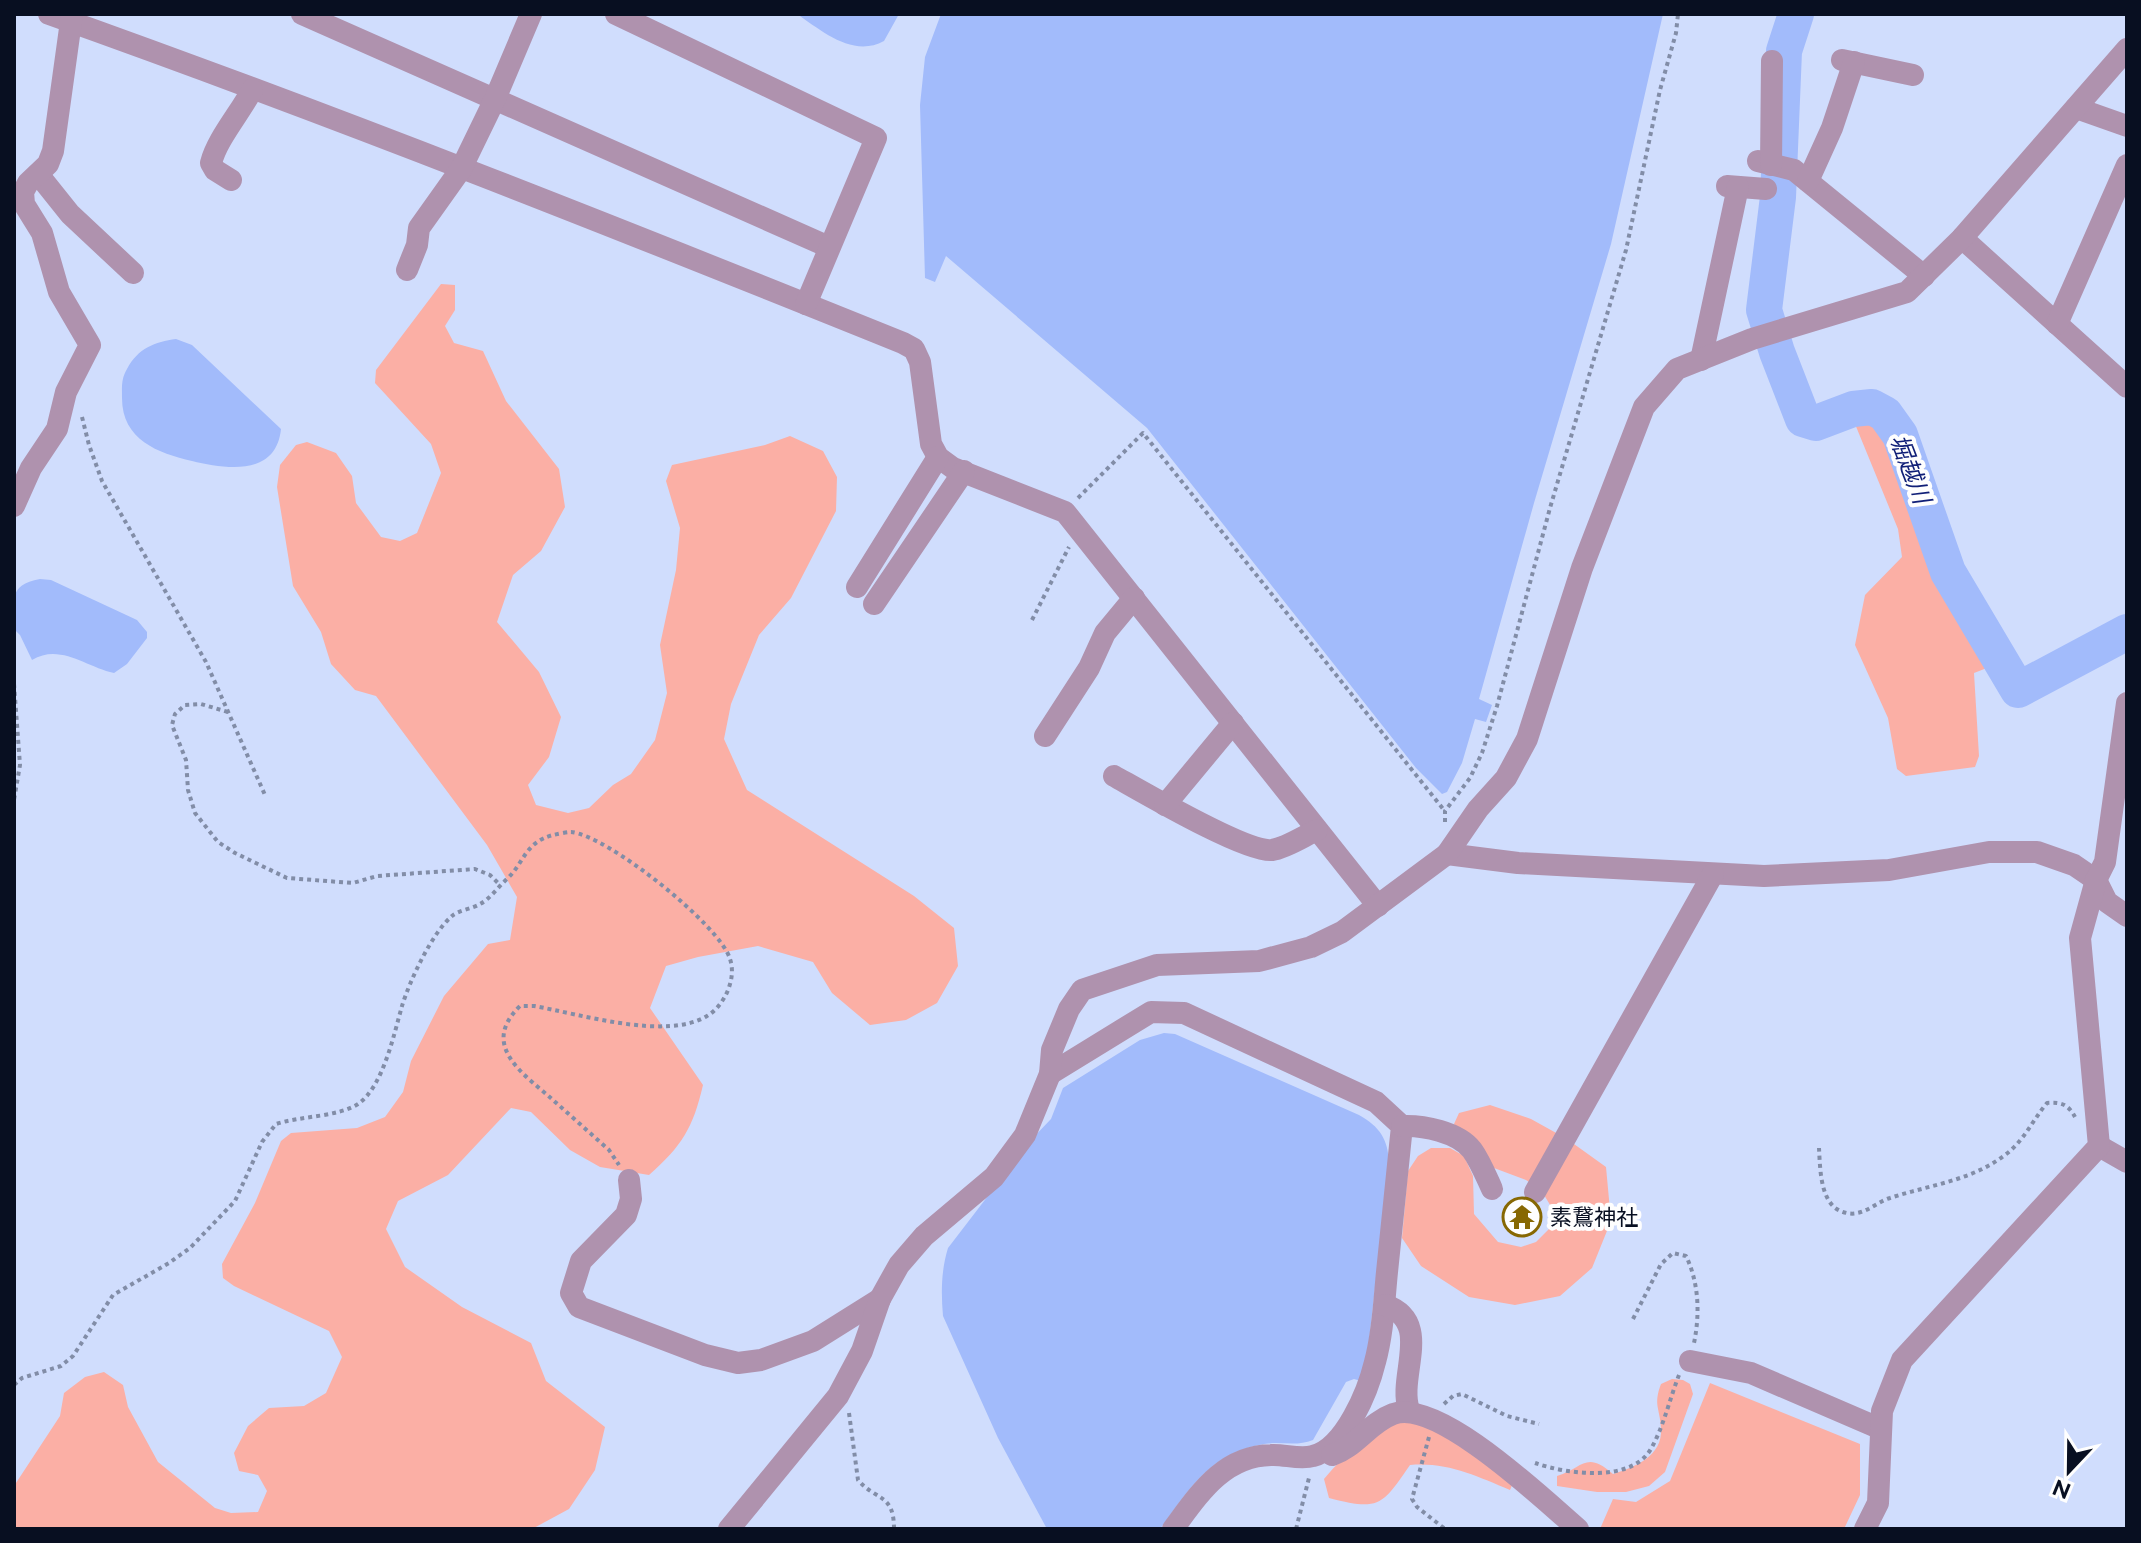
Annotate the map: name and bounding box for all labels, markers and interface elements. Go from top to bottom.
water label: 堀越川 [1884,430,1938,510]
temple icon: 素鵞神社 [1501,1196,1543,1238]
place label: 素鵞神社 [1550,1204,1638,1230]
north arrow [2029,1431,2109,1511]
text: N [2049,1474,2074,1505]

